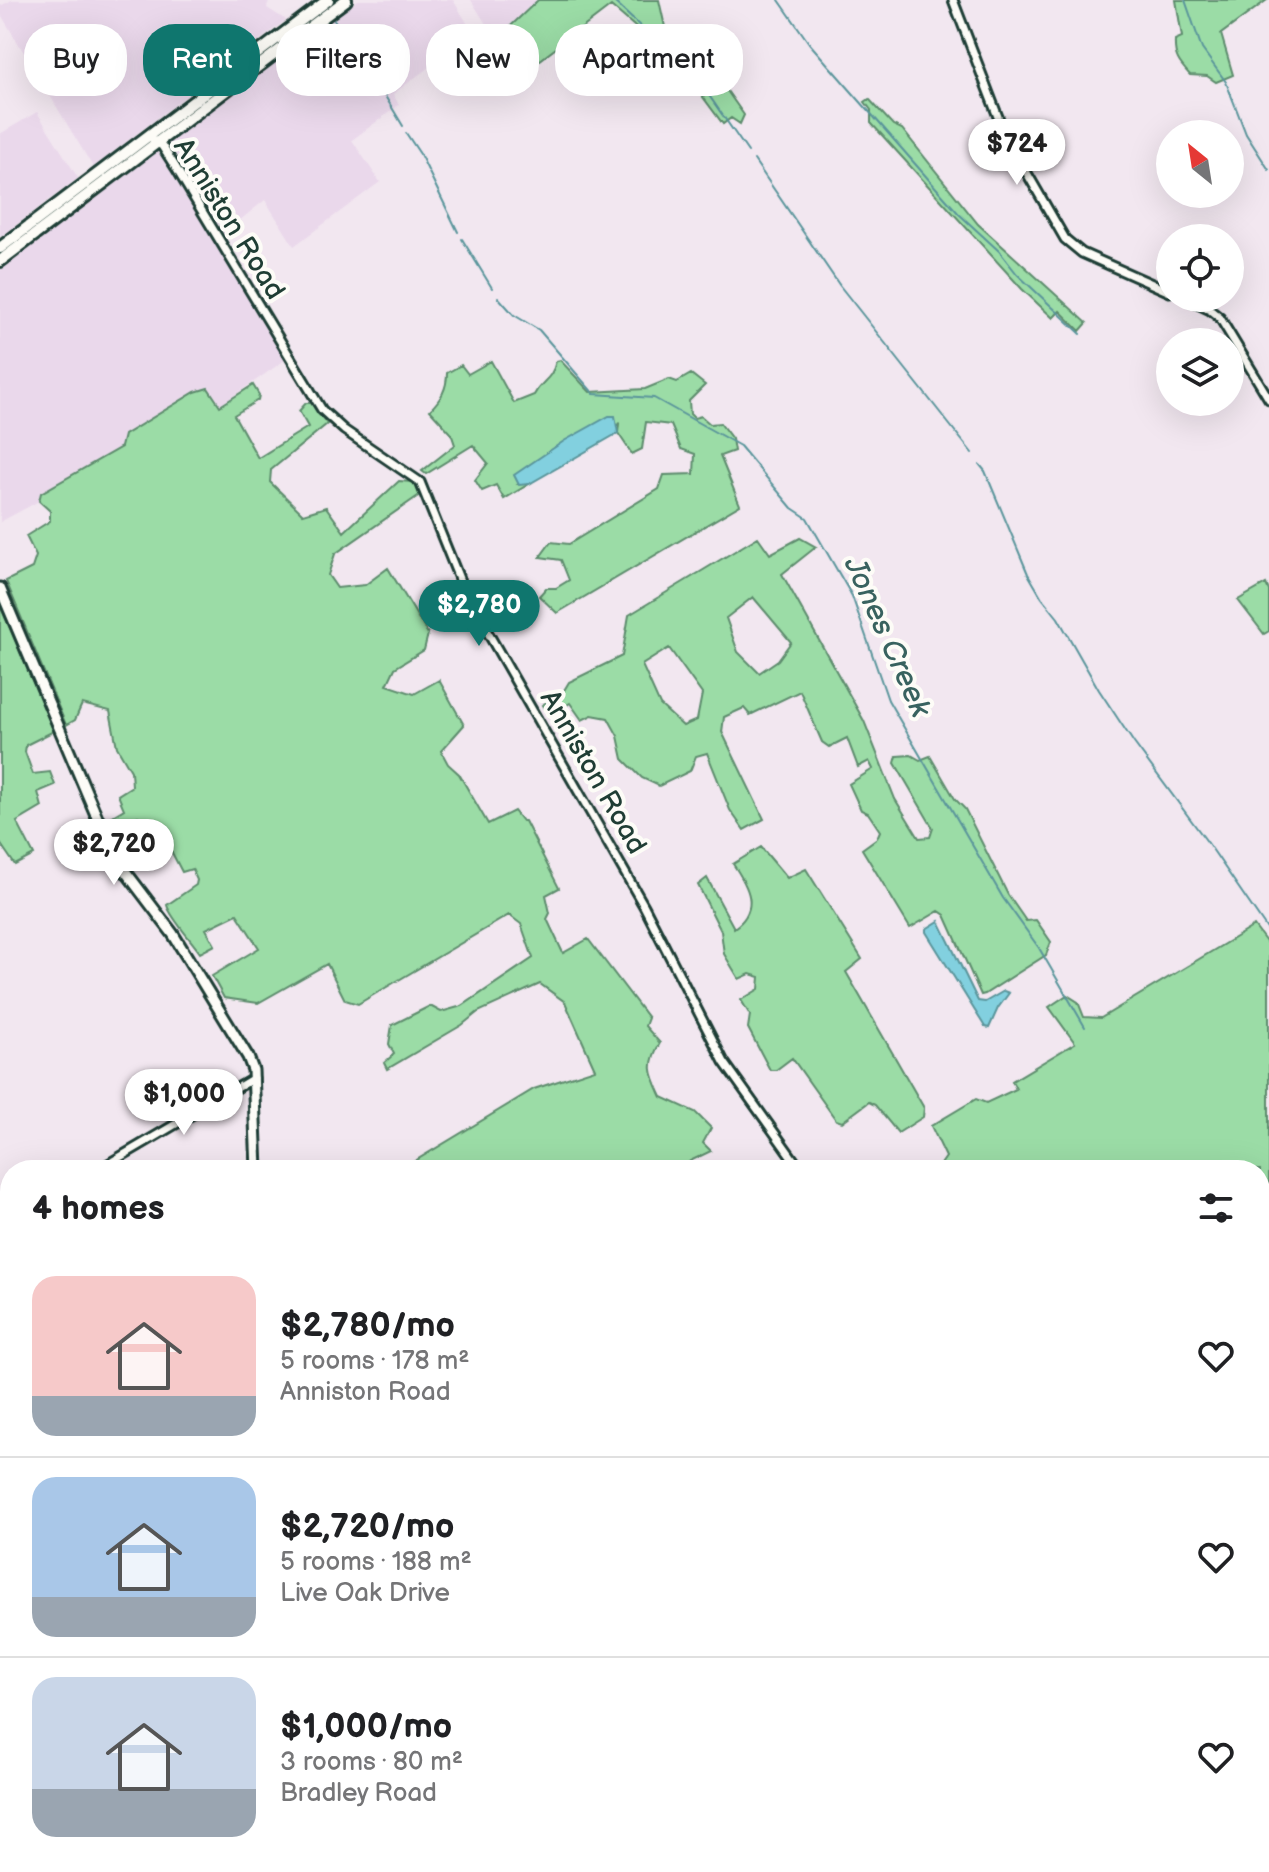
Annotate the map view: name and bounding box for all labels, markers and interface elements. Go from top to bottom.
chip: Buy [24,24,127,96]
chip: Rent [143,24,260,96]
chip: Filters [276,24,410,96]
chip: New [426,24,539,96]
chip: Apartment [555,24,743,96]
pin: $724 [970,119,1064,187]
north arrow [1156,120,1244,208]
map controls [1156,120,1244,416]
text: $724 [986,129,1048,160]
street label: Anniston Road [166,132,292,306]
button: locate [1156,224,1244,312]
button: layers [1156,328,1244,416]
water label: Jones Creek [835,551,939,724]
pin: $2,780 [414,580,544,648]
text: $2,780 [437,590,521,621]
street label: Anniston Road [533,684,653,860]
pin: $2,720 [49,819,179,887]
text: $2,720 [72,829,156,860]
pin: $1,000 [119,1069,249,1137]
text: $1,000 [143,1079,225,1110]
icon: filters [1194,1186,1238,1230]
text: 4 homes [32,1188,164,1229]
text: $2,780/mo [280,1305,455,1346]
icon: home [96,1308,192,1404]
icon: heart [1194,1334,1238,1378]
text: 5 rooms · 178 m² [280,1346,469,1377]
text: Anniston Road [280,1377,451,1408]
text: $2,720/mo [280,1506,454,1547]
icon: home [96,1509,192,1605]
icon: heart [1194,1535,1238,1579]
text: 5 rooms · 188 m² [280,1547,472,1578]
text: Live Oak Drive [280,1578,450,1609]
text: $1,000/mo [280,1706,452,1747]
icon: home [96,1709,192,1805]
icon: heart [1194,1735,1238,1779]
text: 3 rooms · 80 m² [280,1747,463,1778]
text: Bradley Road [280,1778,437,1809]

